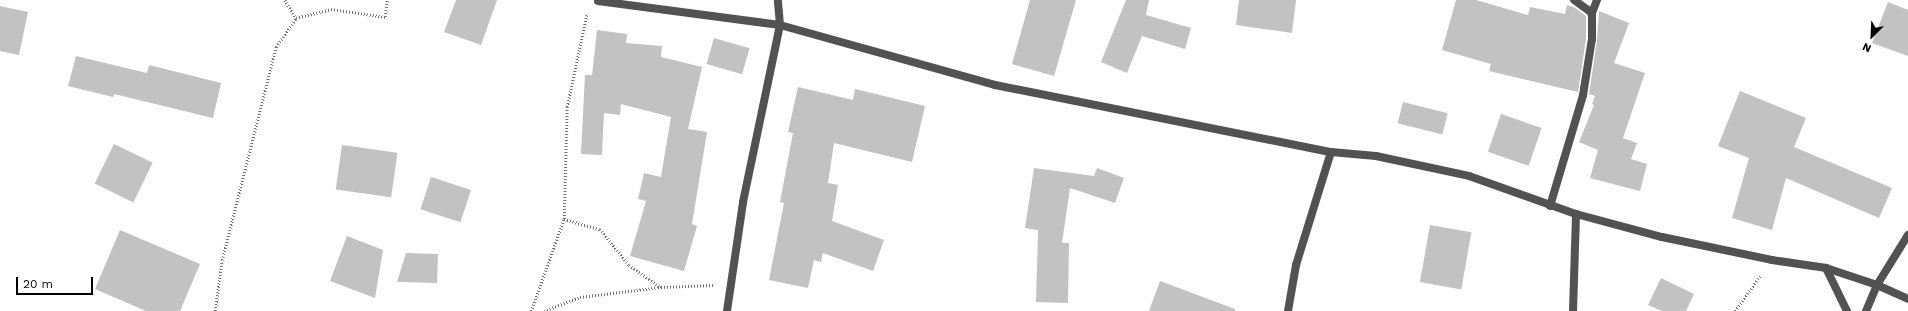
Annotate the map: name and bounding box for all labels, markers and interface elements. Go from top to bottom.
north arrow [1852,16,1892,56]
text: N [1861,40,1873,55]
scale bar [18,269,95,295]
text: 20 m [23,277,53,291]

